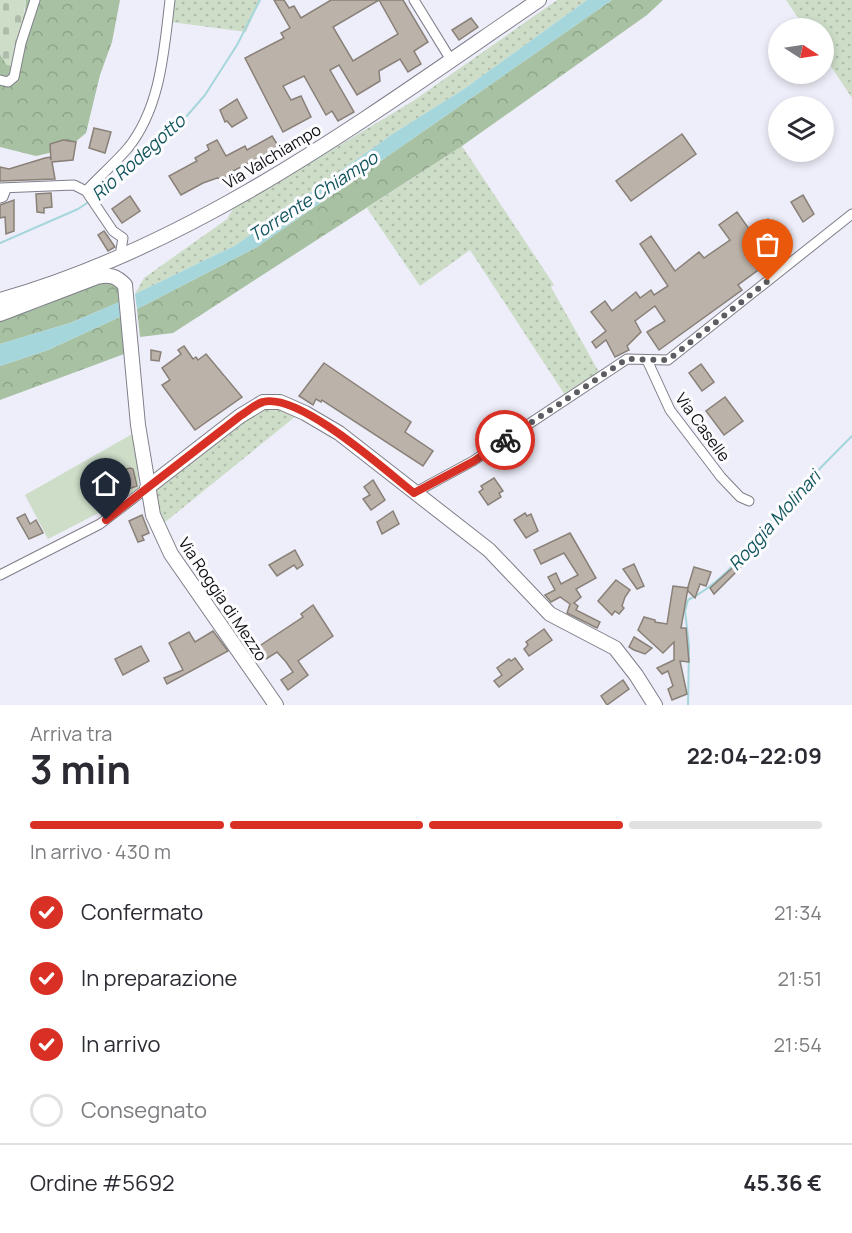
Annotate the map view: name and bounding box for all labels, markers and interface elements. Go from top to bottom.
north arrow [768,18,834,84]
map controls [768,18,834,162]
button: layers [768,96,834,162]
water label: Rio Rodegotto [86,108,191,205]
street label: Via Valchiampo [219,118,325,194]
water label: Torrente Chiampo [244,145,383,247]
pin [742,219,793,281]
icon: bag [751,228,784,261]
street label: Via Caselle [671,388,735,466]
courier [475,410,535,470]
icon: bike [489,424,522,457]
pin [80,458,131,520]
water label: Roggia Molinari [723,463,827,575]
icon: home [89,467,122,500]
street label: Via Roggia di Mezzo [173,533,273,665]
text: Arriva tra [30,720,112,747]
text: 22:04–22:09 [687,741,822,771]
text: 3 min [30,742,131,796]
text: In arrivo · 430 m [30,838,171,865]
icon: check [30,896,63,929]
text: Confermato [81,897,203,927]
text: 21:34 [774,899,822,926]
icon: check [30,962,63,995]
text: In preparazione [81,963,237,993]
text: 21:51 [777,965,822,992]
icon: check [30,1028,63,1061]
text: In arrivo [81,1029,161,1059]
text: 21:54 [773,1031,822,1058]
text: Consegnato [81,1095,207,1125]
text: Ordine #5692 [30,1168,175,1198]
text: 45.36 € [743,1168,822,1198]

